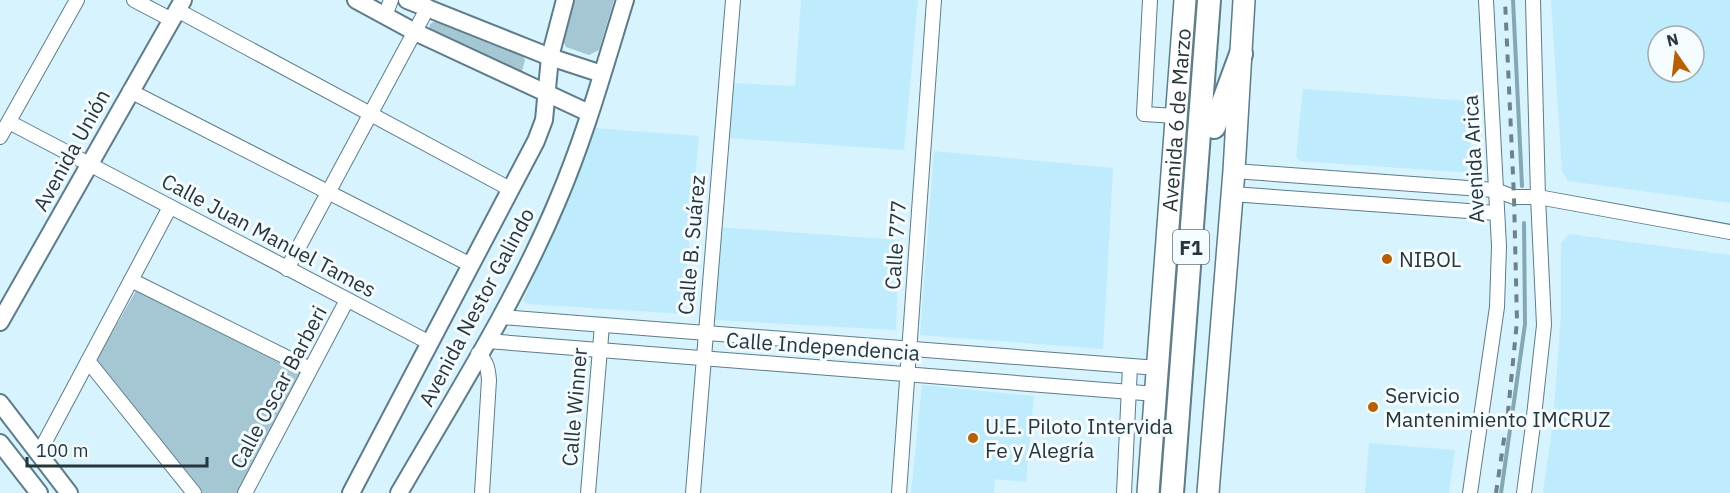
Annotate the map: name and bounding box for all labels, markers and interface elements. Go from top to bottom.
north arrow [1646,24,1706,84]
street label: Avenida 6 de Marzo [1155,27,1197,213]
text: N [1664,28,1680,51]
street label: Avenida Unión [26,84,116,216]
street label: Avenida Arica [1456,94,1490,224]
street label: Calle Juan Manuel Tames [157,167,381,303]
street label: Calle B. Suárez [671,174,711,316]
street label: Calle 777 [878,199,912,291]
street label: Avenida Nestor Galindo [412,203,540,411]
road number: F1 [1173,230,1209,264]
place label: NIBOL [1399,245,1461,273]
marker: NIBOL [1380,252,1394,266]
street label: Calle Oscar Barberi [223,301,333,473]
street label: Calle Independencia [725,325,921,367]
street label: Calle Winner [555,346,593,468]
place label: Servicio Mantenimiento IMCRUZ [1385,381,1610,433]
marker: Servicio Mantenimiento IMCRUZ [1366,400,1380,414]
place label: U.E. Piloto Intervida Fe y Alegría [985,412,1173,464]
scale bar [27,430,207,468]
marker: U.E. Piloto Intervida Fe y Alegría [966,431,980,445]
text: 100 m [36,439,88,462]

